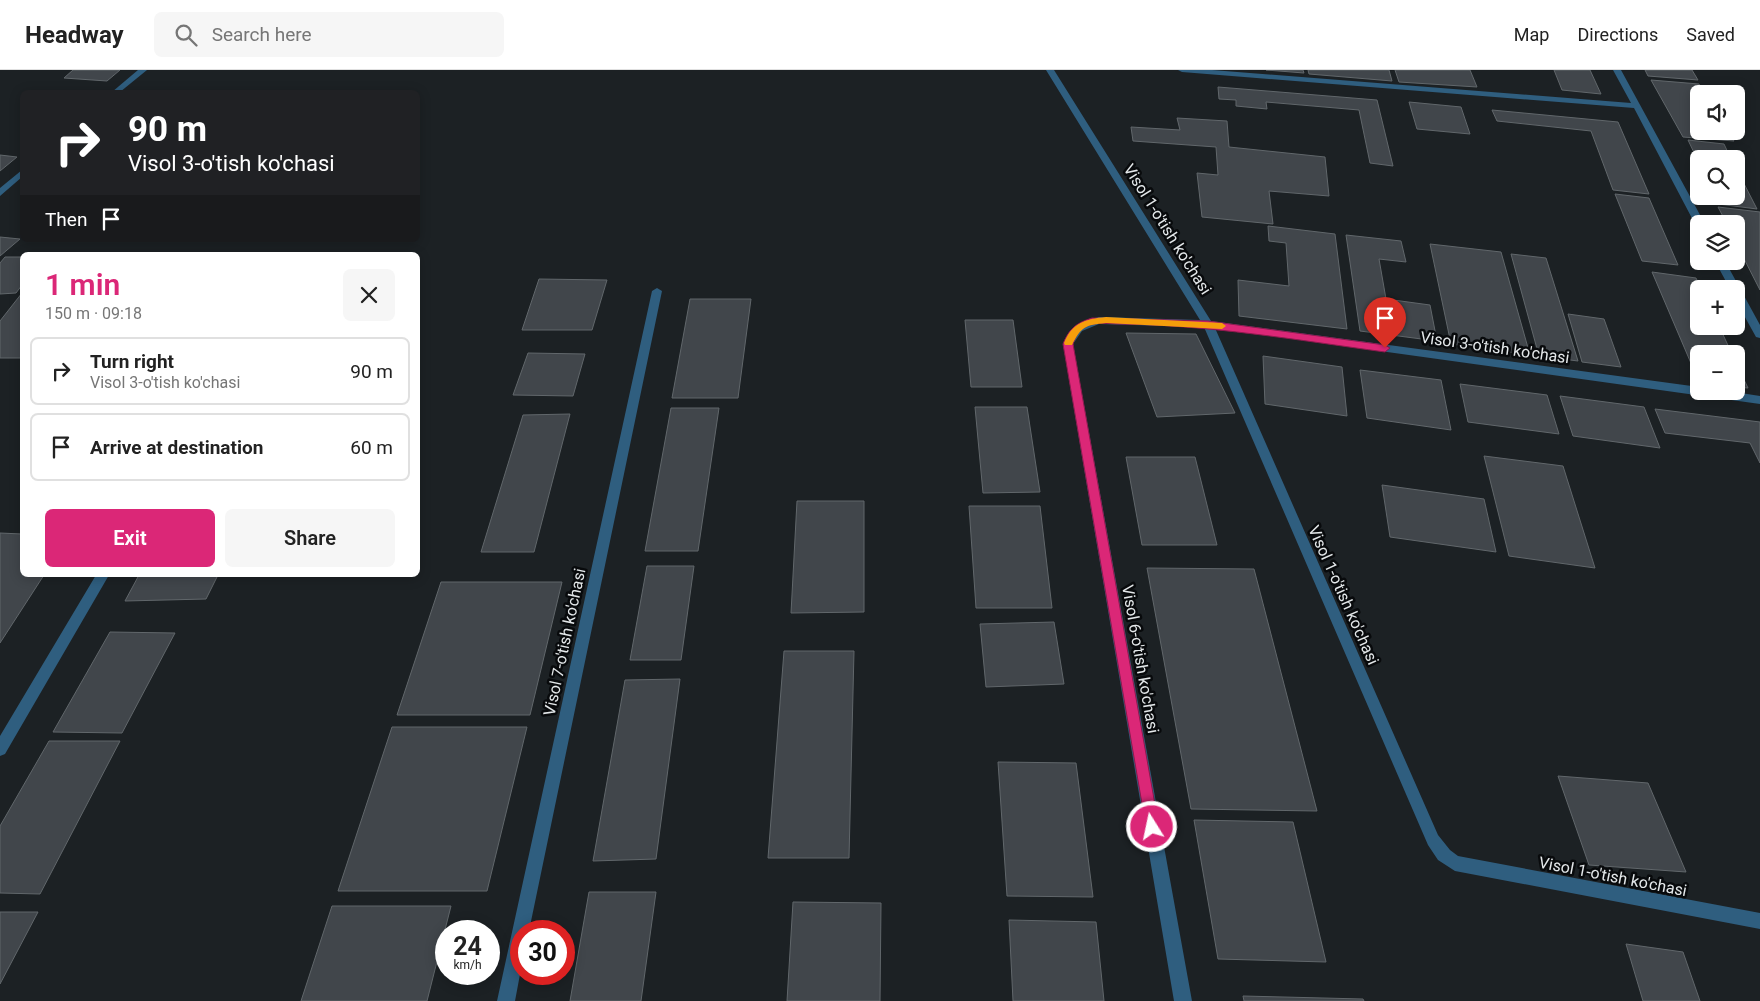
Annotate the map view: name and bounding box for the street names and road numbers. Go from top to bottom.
street label: Visol 1-o'tish ko'chasi [1120,160,1215,298]
street label: Visol 3-o'tish ko'chasi [1419,328,1571,367]
street label: Visol 1-o'tish ko'chasi [1304,523,1383,668]
street label: Visol 7-o'tish ko'chasi [540,567,589,718]
street label: Visol 6-o'tish ko'chasi [1118,583,1163,735]
street label: Visol 1-o'tish ko'chasi [1537,853,1688,900]

